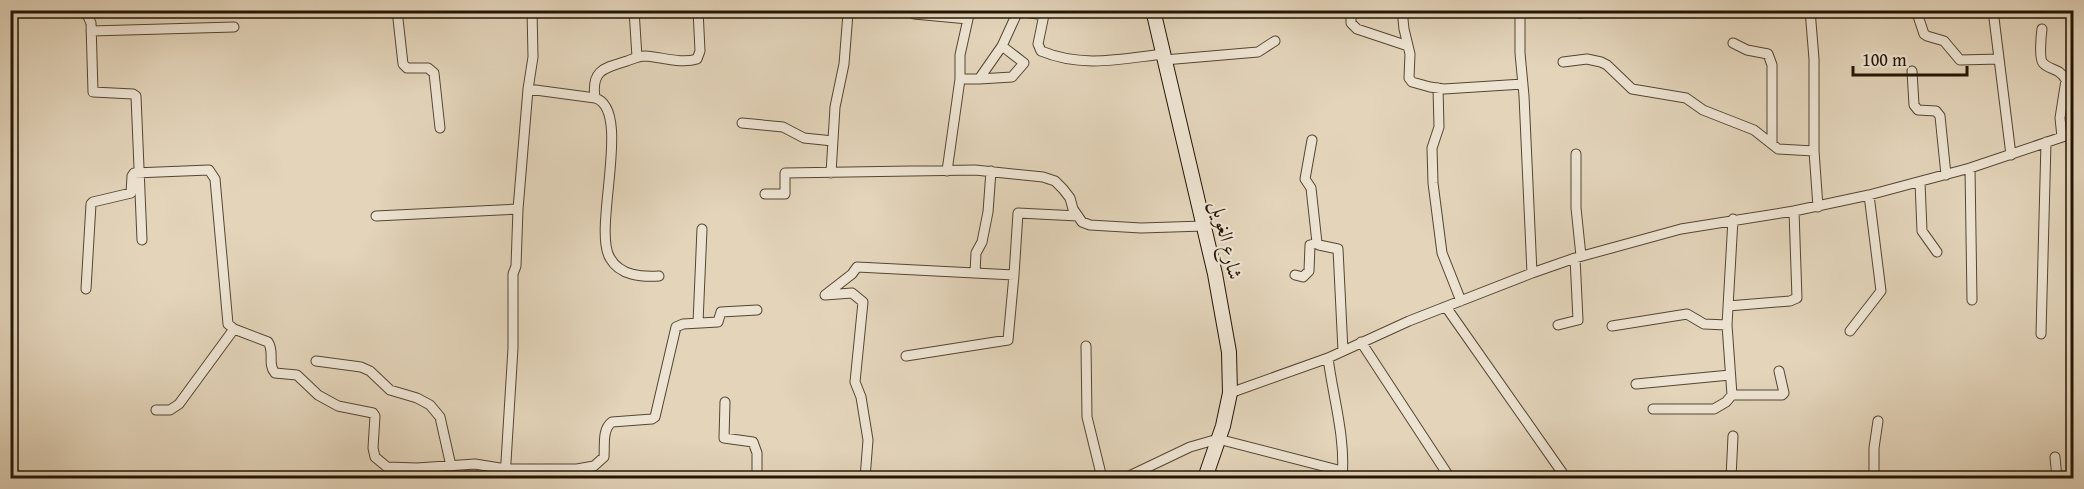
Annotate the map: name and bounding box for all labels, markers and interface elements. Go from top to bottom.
scale bar [1853,39,1967,77]
text: 100 m [1862,46,1907,73]
street label: شارع الغويل [1200,197,1251,283]

